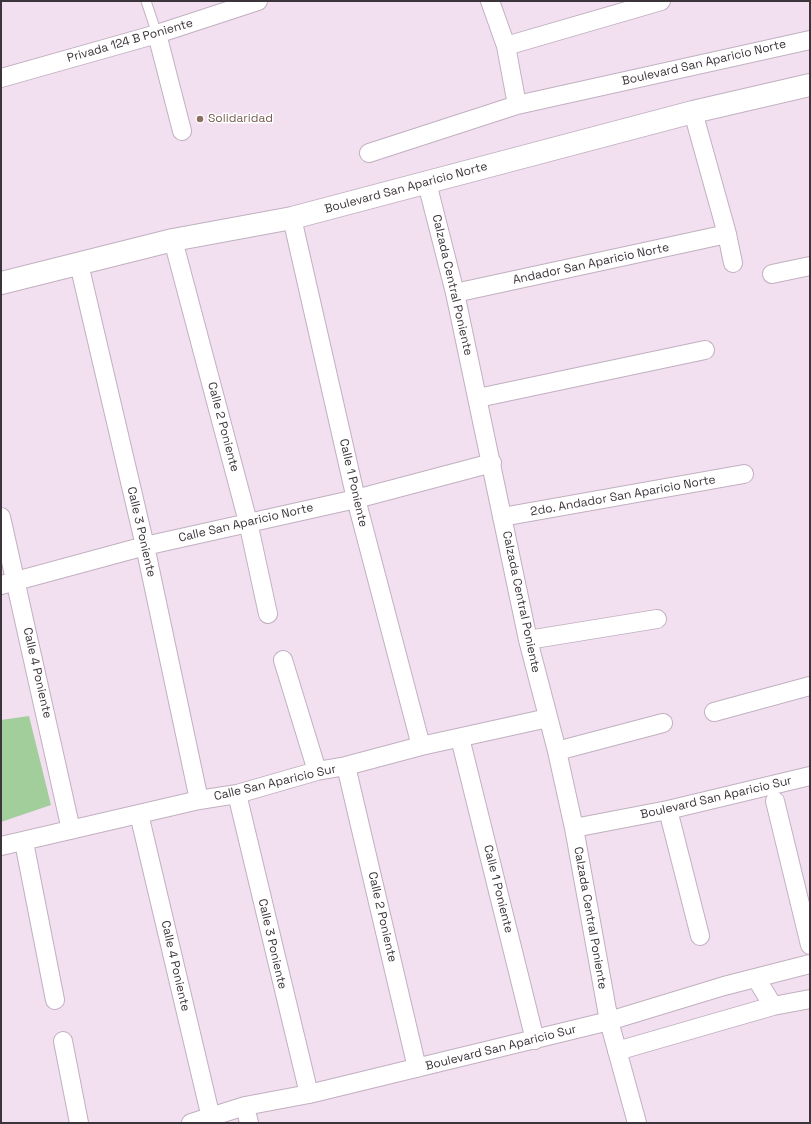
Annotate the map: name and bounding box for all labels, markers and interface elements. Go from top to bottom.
street label: Privada 124 B Poniente [65,16,195,66]
street label: Boulevard San Aparicio Norte [620,37,788,89]
place label: Solidaridad [208,112,273,126]
marker: Solidaridad [195,114,205,124]
street label: Boulevard San Aparicio Norte [323,159,489,217]
street label: Calzada Central Poniente [429,213,475,357]
street label: Andador San Aparicio Norte [512,240,670,288]
street label: Calle 2 Poniente [204,381,242,473]
street label: Calle 1 Poniente [336,437,370,529]
street label: 2do. Andador San Aparicio Norte [529,473,717,519]
street label: Calle 3 Poniente [124,485,158,579]
street label: Calle San Aparicio Norte [177,500,315,546]
street label: Calzada Central Poniente [499,530,543,674]
street label: Calle 4 Poniente [20,626,54,720]
street label: Calle San Aparicio Sur [213,762,337,804]
street label: Boulevard San Aparicio Sur [639,774,793,822]
street label: Calle 1 Poniente [480,843,516,935]
street label: Calzada Central Poniente [570,846,610,990]
street label: Calle 2 Poniente [365,870,399,964]
street label: Calle 3 Poniente [255,897,289,991]
street label: Calle 4 Poniente [158,919,192,1013]
street label: Boulevard San Aparicio Sur [424,1022,578,1074]

